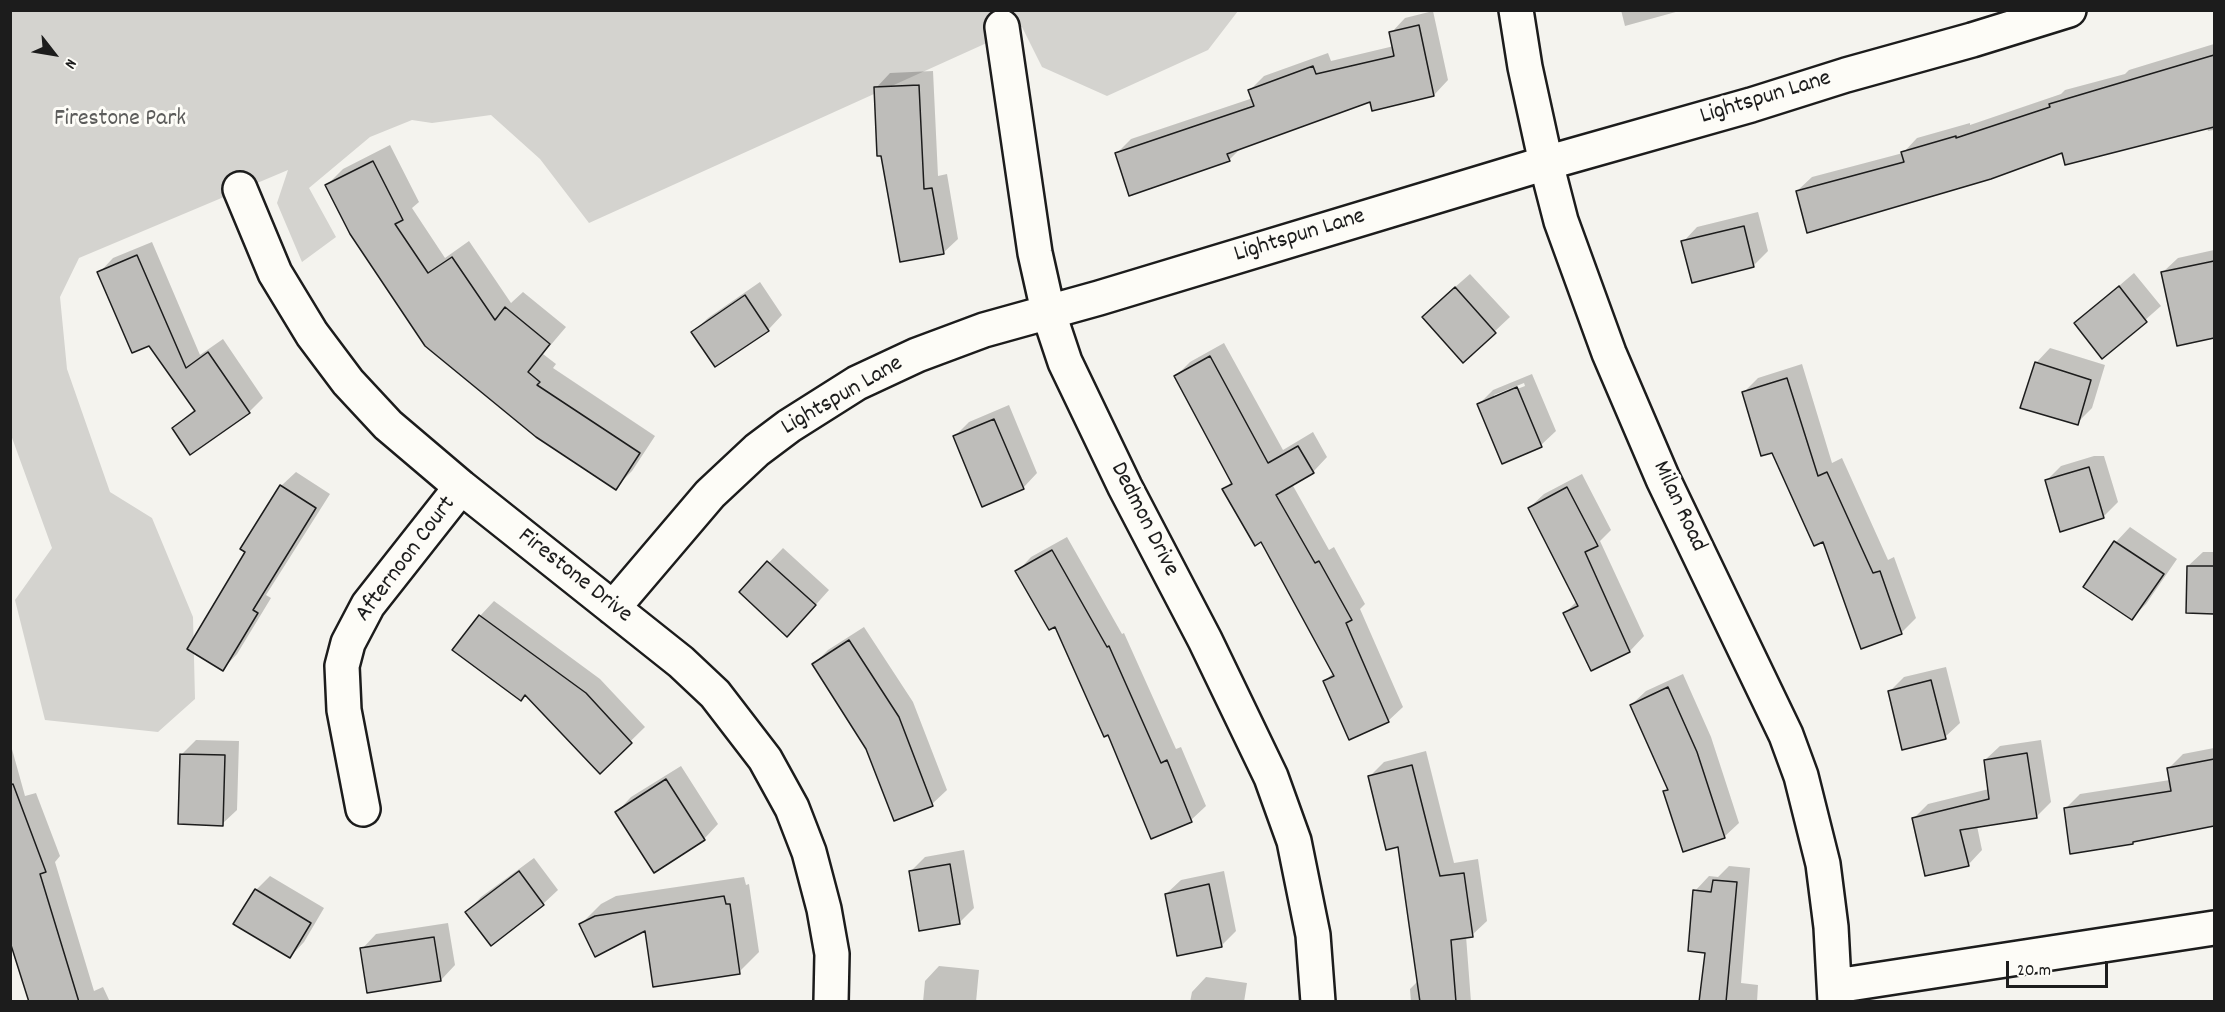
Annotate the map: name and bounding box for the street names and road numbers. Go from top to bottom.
street label: Lightspun Lane [1697,65,1835,133]
street label: Lightspun Lane [1231,203,1369,271]
street label: Lightspun Lane [777,351,909,443]
street label: Milan Road [1644,457,1712,557]
street label: Dedmon Drive [1102,458,1184,582]
street label: Afternoon Court [351,492,463,628]
street label: Firestone Drive [511,523,637,631]

